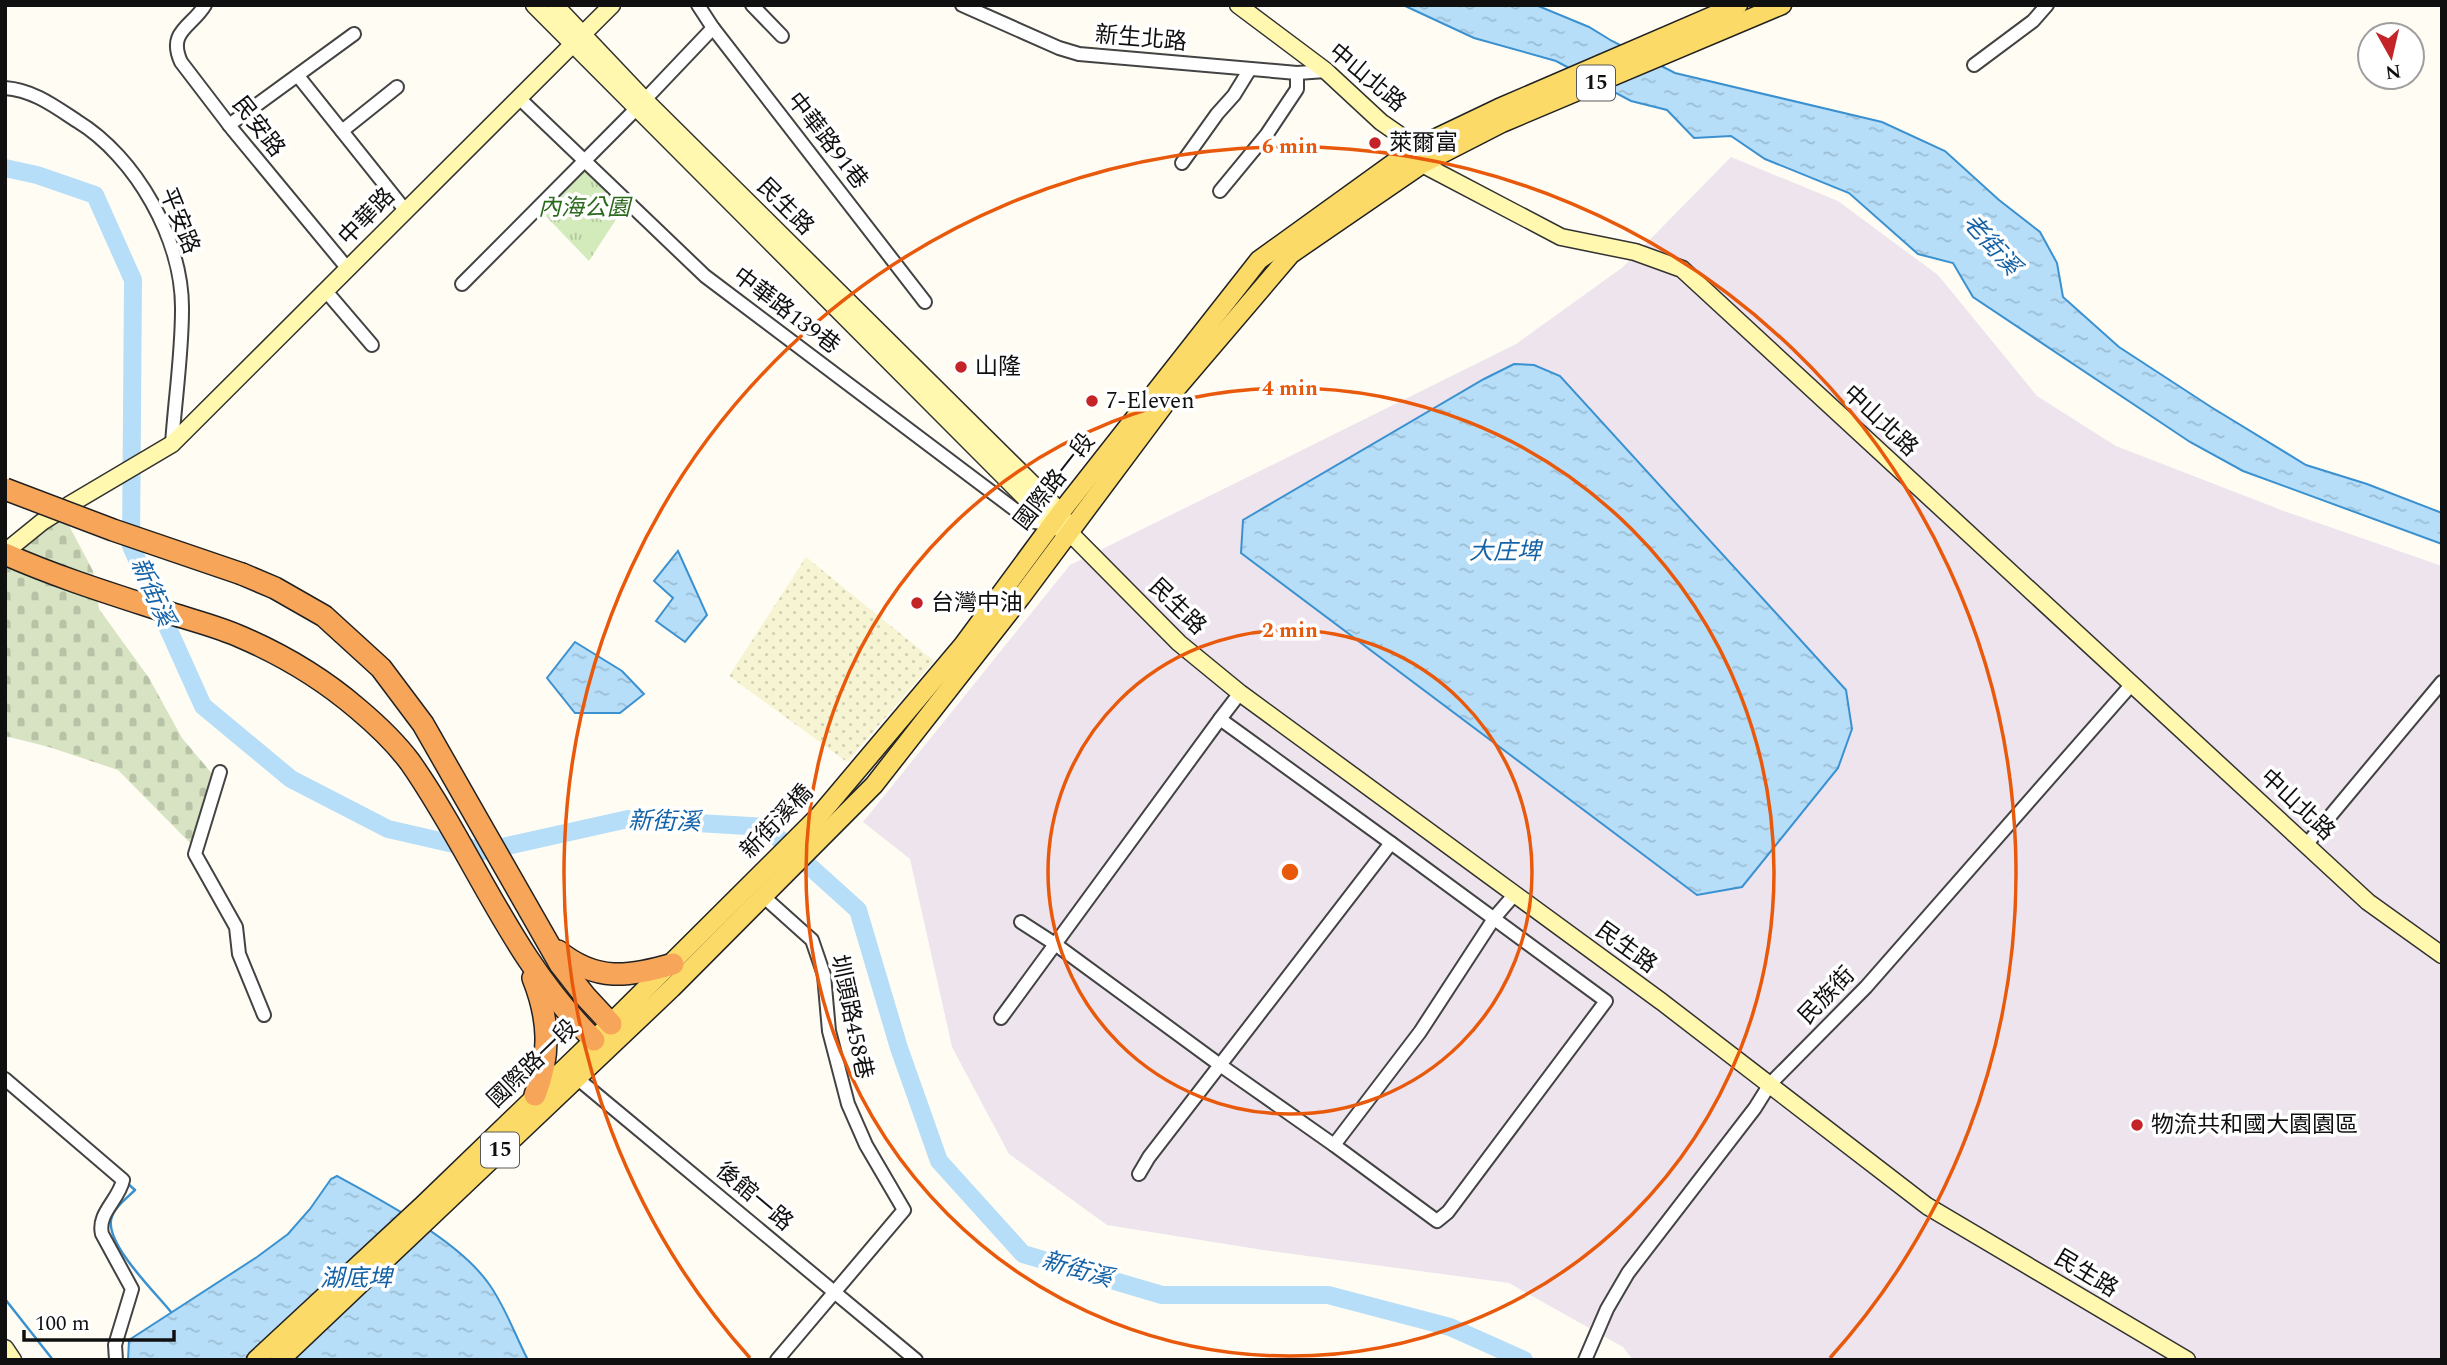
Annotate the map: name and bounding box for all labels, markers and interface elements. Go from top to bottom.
street label: 新生北路 [1094,18,1188,60]
north arrow [2356,21,2426,91]
street label: 中山北路 [1321,35,1413,121]
text: N [2383,56,2403,87]
road number: 15 [1577,66,1615,100]
street label: 中華路91巷 [778,85,876,197]
street label: 民安路 [223,89,293,165]
place label: 萊爾富 [1389,126,1458,161]
text: 6 min [1262,131,1318,163]
marker: 萊爾富 [1367,135,1383,151]
street label: 民生路 [748,170,822,244]
street label: 中華路 [330,180,404,254]
street label: 平安路 [150,182,208,260]
park label: 內海公園 [538,191,633,226]
water label: 老街溪 [1954,206,2030,286]
street label: 中華路139巷 [725,259,847,363]
place label: 山隆 [975,350,1021,385]
marker: 山隆 [953,359,969,375]
text: 4 min [1262,373,1318,405]
street label: 中山北路 [1834,377,1926,465]
place label: 7-Eleven [1106,384,1195,419]
marker: 7-Eleven [1084,393,1100,409]
street label: 國際路一段 [1006,426,1104,538]
water label: 大庄埤 [1469,534,1544,570]
water label: 新街溪 [121,552,184,635]
street label: 民生路 [1140,570,1214,644]
place label: 台灣中油 [931,586,1023,621]
marker: 台灣中油 [909,595,925,611]
text: 2 min [1262,615,1318,647]
street label: 中山北路 [2251,761,2343,849]
street label: 新街溪橋 [732,777,822,867]
water label: 新街溪 [628,803,703,841]
centre of rings [1278,860,1302,884]
street label: 民生路 [1588,914,1664,982]
street label: 圳頭路458巷 [821,951,881,1083]
street label: 民族街 [1790,959,1864,1033]
street label: 國際路一段 [479,1011,587,1117]
place label: 物流共和國大園園區 [2151,1108,2358,1143]
marker: 物流共和國大園園區 [2129,1117,2145,1133]
road number: 15 [481,1132,519,1168]
street label: 後館一路 [708,1154,800,1240]
street label: 民生路 [2047,1241,2125,1307]
water label: 新街溪 [1037,1243,1119,1298]
water label: 湖底埤 [320,1261,395,1297]
scale bar [24,1298,175,1342]
text: 100 m [35,1308,90,1340]

